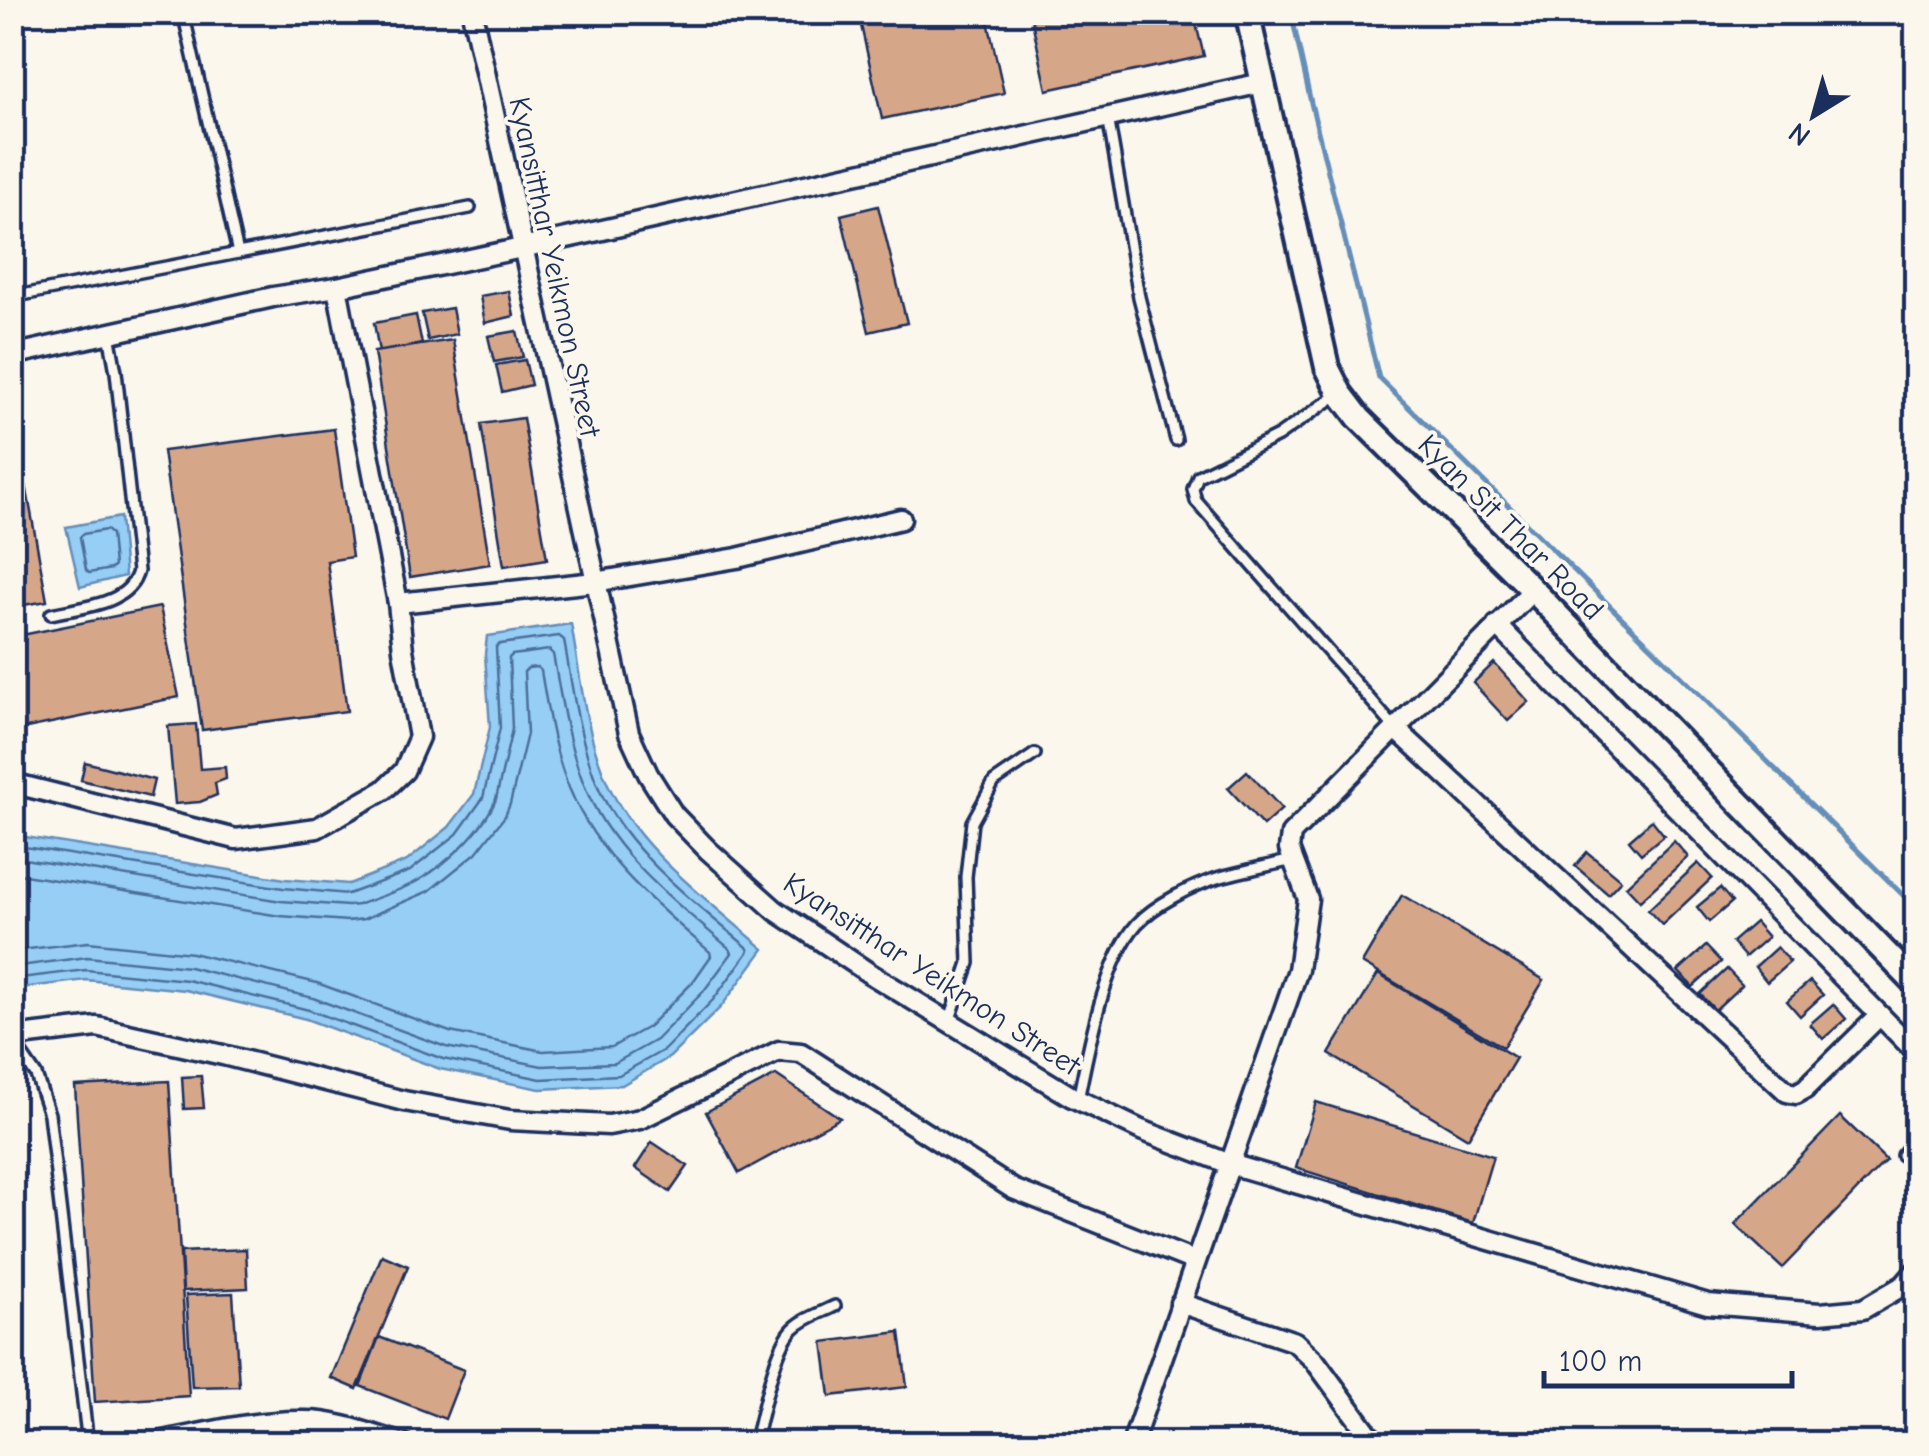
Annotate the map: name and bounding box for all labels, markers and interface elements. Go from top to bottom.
north arrow [1764,65,1864,165]
street label: Kyansitthar Yeikmon Street [501,94,608,442]
text: N [1783,116,1816,152]
street label: Kyan Sit Thar Road [1411,427,1611,627]
street label: Kyansitthar Yeikmon Street [777,865,1088,1084]
scale bar [1544,1326,1792,1388]
text: 100 m [1559,1344,1642,1379]

